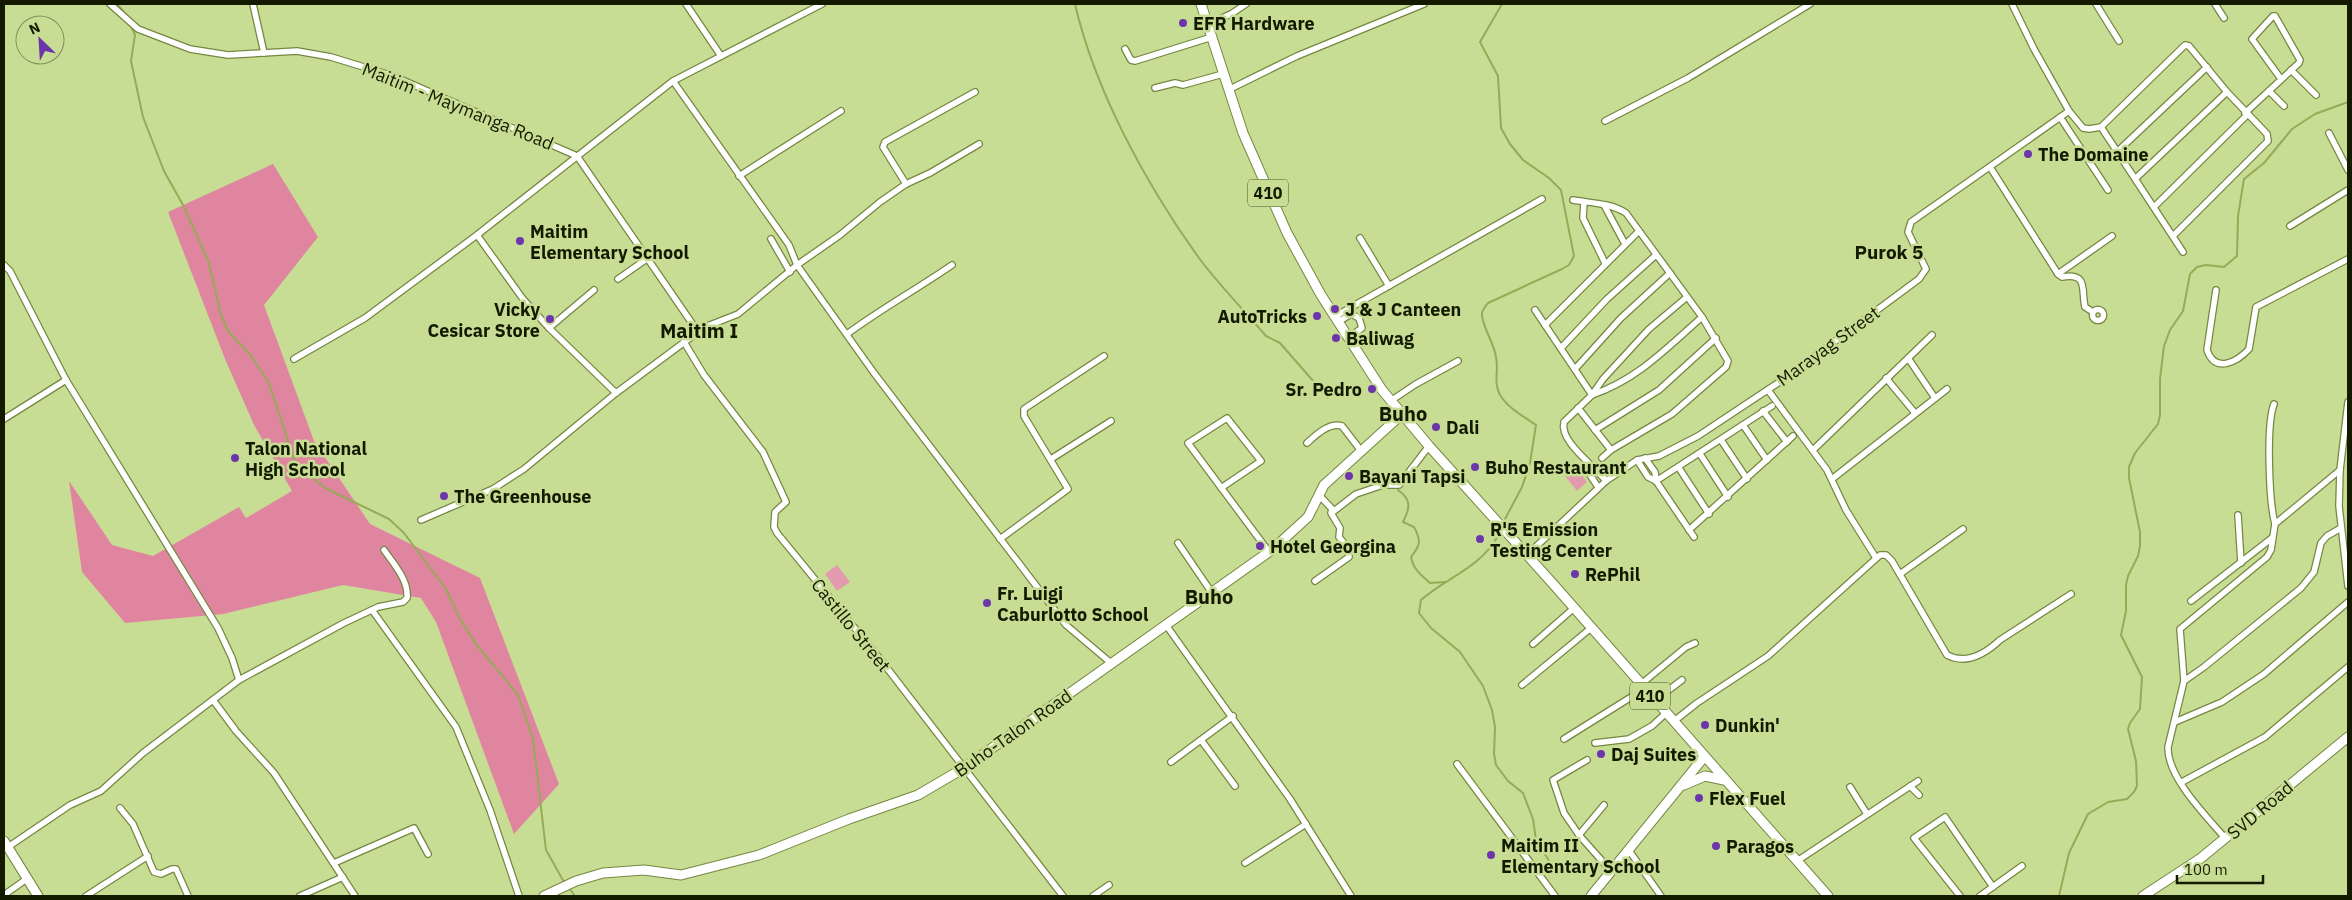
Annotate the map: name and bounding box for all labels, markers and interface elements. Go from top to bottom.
place label: EFR Hardware [1193,12,1315,35]
north arrow [15,15,65,65]
marker: EFR Hardware [1177,17,1189,29]
text: N [26,18,43,39]
street label: Maitim - Maymanga Road [359,57,557,155]
place label: The Domaine [2038,143,2149,166]
marker: The Domaine [2022,148,2034,160]
road number: 410 [1248,180,1288,207]
place label: Maitim Elementary School [530,220,689,264]
marker: Maitim Elementary School [514,235,526,247]
district label: Purok 5 [1855,240,1923,264]
place label: Vicky Cesicar Store [427,298,540,342]
place label: J & J Canteen [1345,298,1461,321]
street label: Marayag Street [1772,301,1884,391]
marker: J & J Canteen [1329,303,1341,315]
place label: AutoTricks [1217,305,1307,328]
marker: AutoTricks [1311,310,1323,322]
marker: Vicky Cesicar Store [544,313,556,325]
district label: Maitim I [660,317,738,344]
place label: Baliwag [1346,327,1414,350]
marker: Baliwag [1330,332,1342,344]
place label: Sr. Pedro [1285,378,1362,401]
marker: Sr. Pedro [1366,383,1378,395]
district label: Buho [1379,400,1427,427]
place label: Dali [1446,416,1479,439]
marker: Dali [1430,421,1442,433]
place label: Talon National High School [245,437,367,481]
marker: Talon National High School [229,452,241,464]
place label: Buho Restaurant [1485,456,1627,479]
marker: Buho Restaurant [1469,461,1481,473]
place label: Bayani Tapsi [1359,465,1465,488]
marker: Bayani Tapsi [1343,470,1355,482]
place label: The Greenhouse [454,485,591,508]
marker: The Greenhouse [438,490,450,502]
place label: R'5 Emission Testing Center [1490,518,1612,562]
marker: R'5 Emission Testing Center [1474,533,1486,545]
place label: Hotel Georgina [1270,535,1396,558]
marker: Hotel Georgina [1254,540,1266,552]
place label: RePhil [1585,563,1641,586]
marker: RePhil [1569,568,1581,580]
street label: Castillo Street [806,574,896,676]
place label: Fr. Luigi Caburlotto School [997,582,1149,626]
district label: Buho [1185,583,1233,610]
marker: Fr. Luigi Caburlotto School [981,597,993,609]
road number: 410 [1630,682,1670,709]
street label: Buho-Talon Road [950,684,1076,782]
place label: Dunkin' [1715,714,1780,737]
marker: Dunkin' [1699,719,1711,731]
place label: Daj Suites [1611,743,1696,766]
marker: Daj Suites [1595,748,1607,760]
street label: SVD Road [2222,776,2298,844]
place label: Flex Fuel [1709,787,1786,810]
marker: Flex Fuel [1693,792,1705,804]
place label: Maitim II Elementary School [1501,834,1660,878]
place label: Paragos [1726,835,1794,858]
marker: Paragos [1710,840,1722,852]
marker: Maitim II Elementary School [1485,849,1497,861]
scale bar [2177,852,2263,884]
text: 100 m [2184,860,2228,879]

